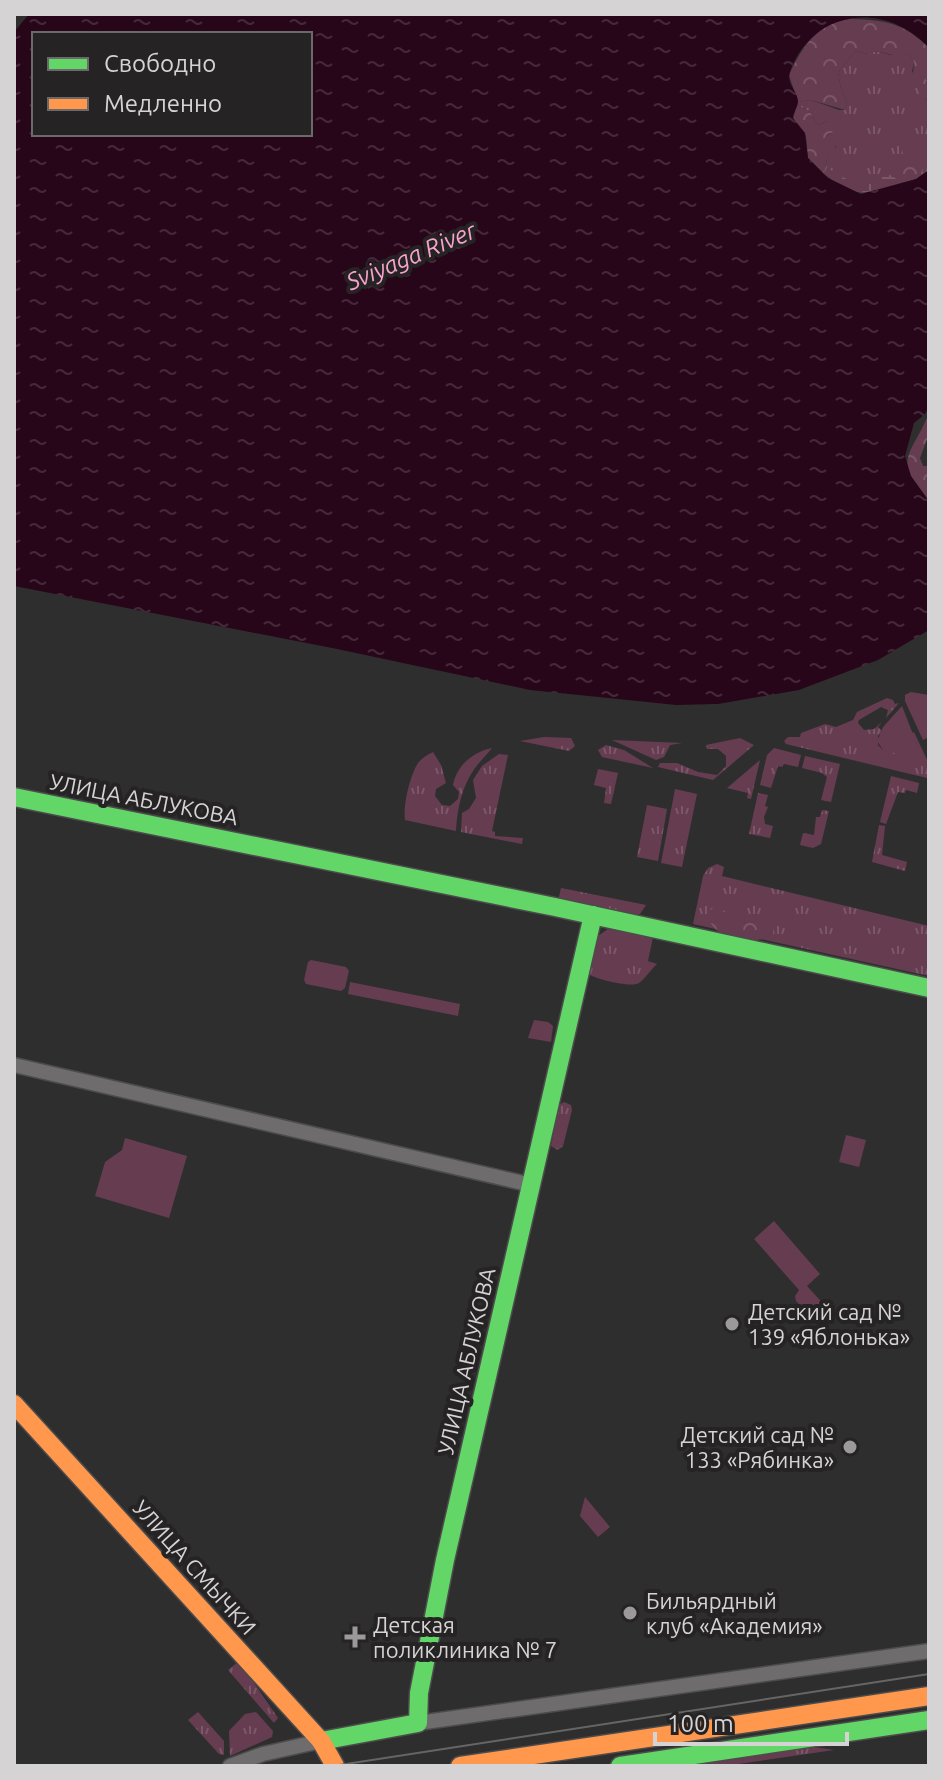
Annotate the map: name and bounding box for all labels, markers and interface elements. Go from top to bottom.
legend [32,32,312,136]
text: Свободно [104,50,216,77]
text: Медленно [104,90,222,117]
water label: Sviyaga River [341,216,481,296]
street label: УЛИЦА АБЛУКОВА [48,768,241,830]
street label: УЛИЦА АБЛУКОВА [432,1264,500,1457]
place label: Детский сад № 139 «Яблонька» [748,1299,910,1349]
marker: Детский сад № 139 «Яблонька» [723,1315,741,1333]
place label: Детский сад № 133 «Рябинка» [680,1422,834,1472]
marker: Детский сад № 133 «Рябинка» [841,1438,859,1456]
street label: УЛИЦА СМЫЧКИ [128,1495,262,1639]
place label: Бильярдный клуб «Академия» [646,1588,823,1638]
marker: Бильярдный клуб «Академия» [621,1604,639,1622]
place label: Детская поликлиника № 7 [373,1612,557,1662]
marker: Детская поликлиника № 7 [344,1626,366,1648]
scale bar [655,1696,847,1746]
text: 100 m [667,1710,734,1737]

